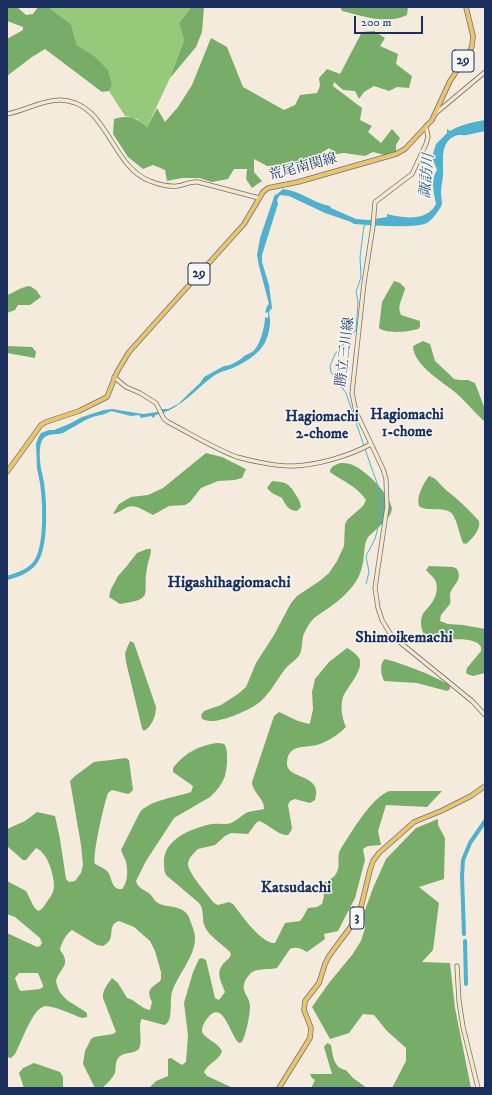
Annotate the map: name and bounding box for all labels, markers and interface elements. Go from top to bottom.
scale bar [356,8,425,34]
text: 200 m [361,15,391,30]
road number: 29 [452,50,474,72]
street label: 荒尾南関線 [267,151,339,185]
water label: 諏訪川 [417,153,439,199]
road number: 29 [188,263,210,285]
street label: 勝立三川線 [333,316,359,388]
district label: Hagiomachi 1-chome [370,407,444,442]
district label: Hagiomachi 2-chome [285,409,359,444]
district label: Higashihagiomachi [167,574,291,594]
district label: Shimoikemachi [355,629,453,649]
district label: Katsudachi [261,879,331,899]
road number: 3 [350,907,364,929]

